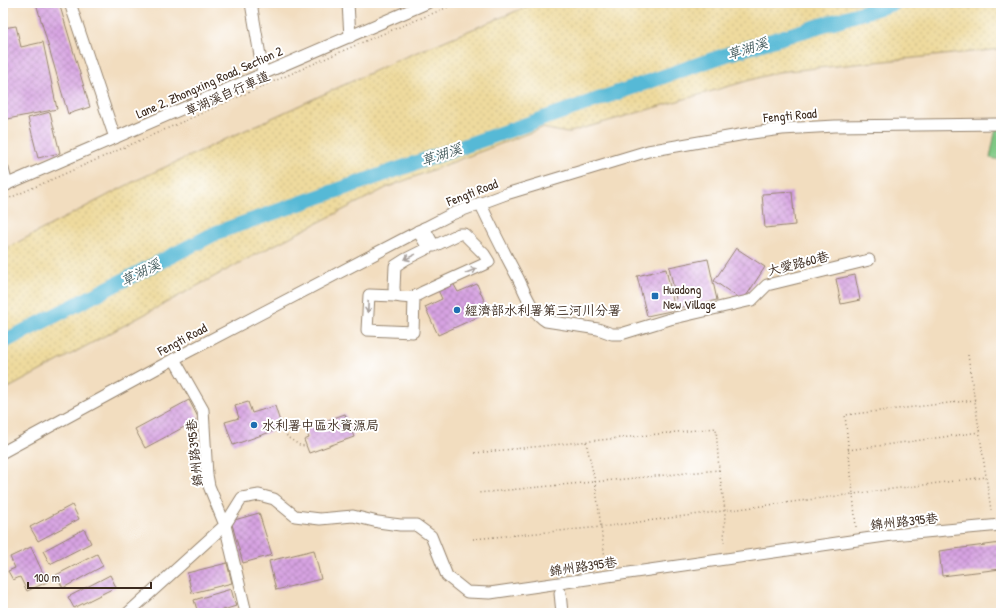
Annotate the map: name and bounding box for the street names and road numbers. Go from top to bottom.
street label: Lane 2, Zhongxing Road, Section 2 [133,42,285,122]
street label: 草湖溪自行車道 [182,66,272,120]
street label: Fengti Road [762,104,817,126]
street label: Fengti Road [443,174,500,210]
street label: 大愛路60巷 [765,247,831,279]
street label: Fengti Road [153,319,210,360]
street label: 錦州路395巷 [181,418,207,488]
street label: 錦州路395巷 [869,508,939,534]
street label: 錦州路395巷 [548,552,618,580]

